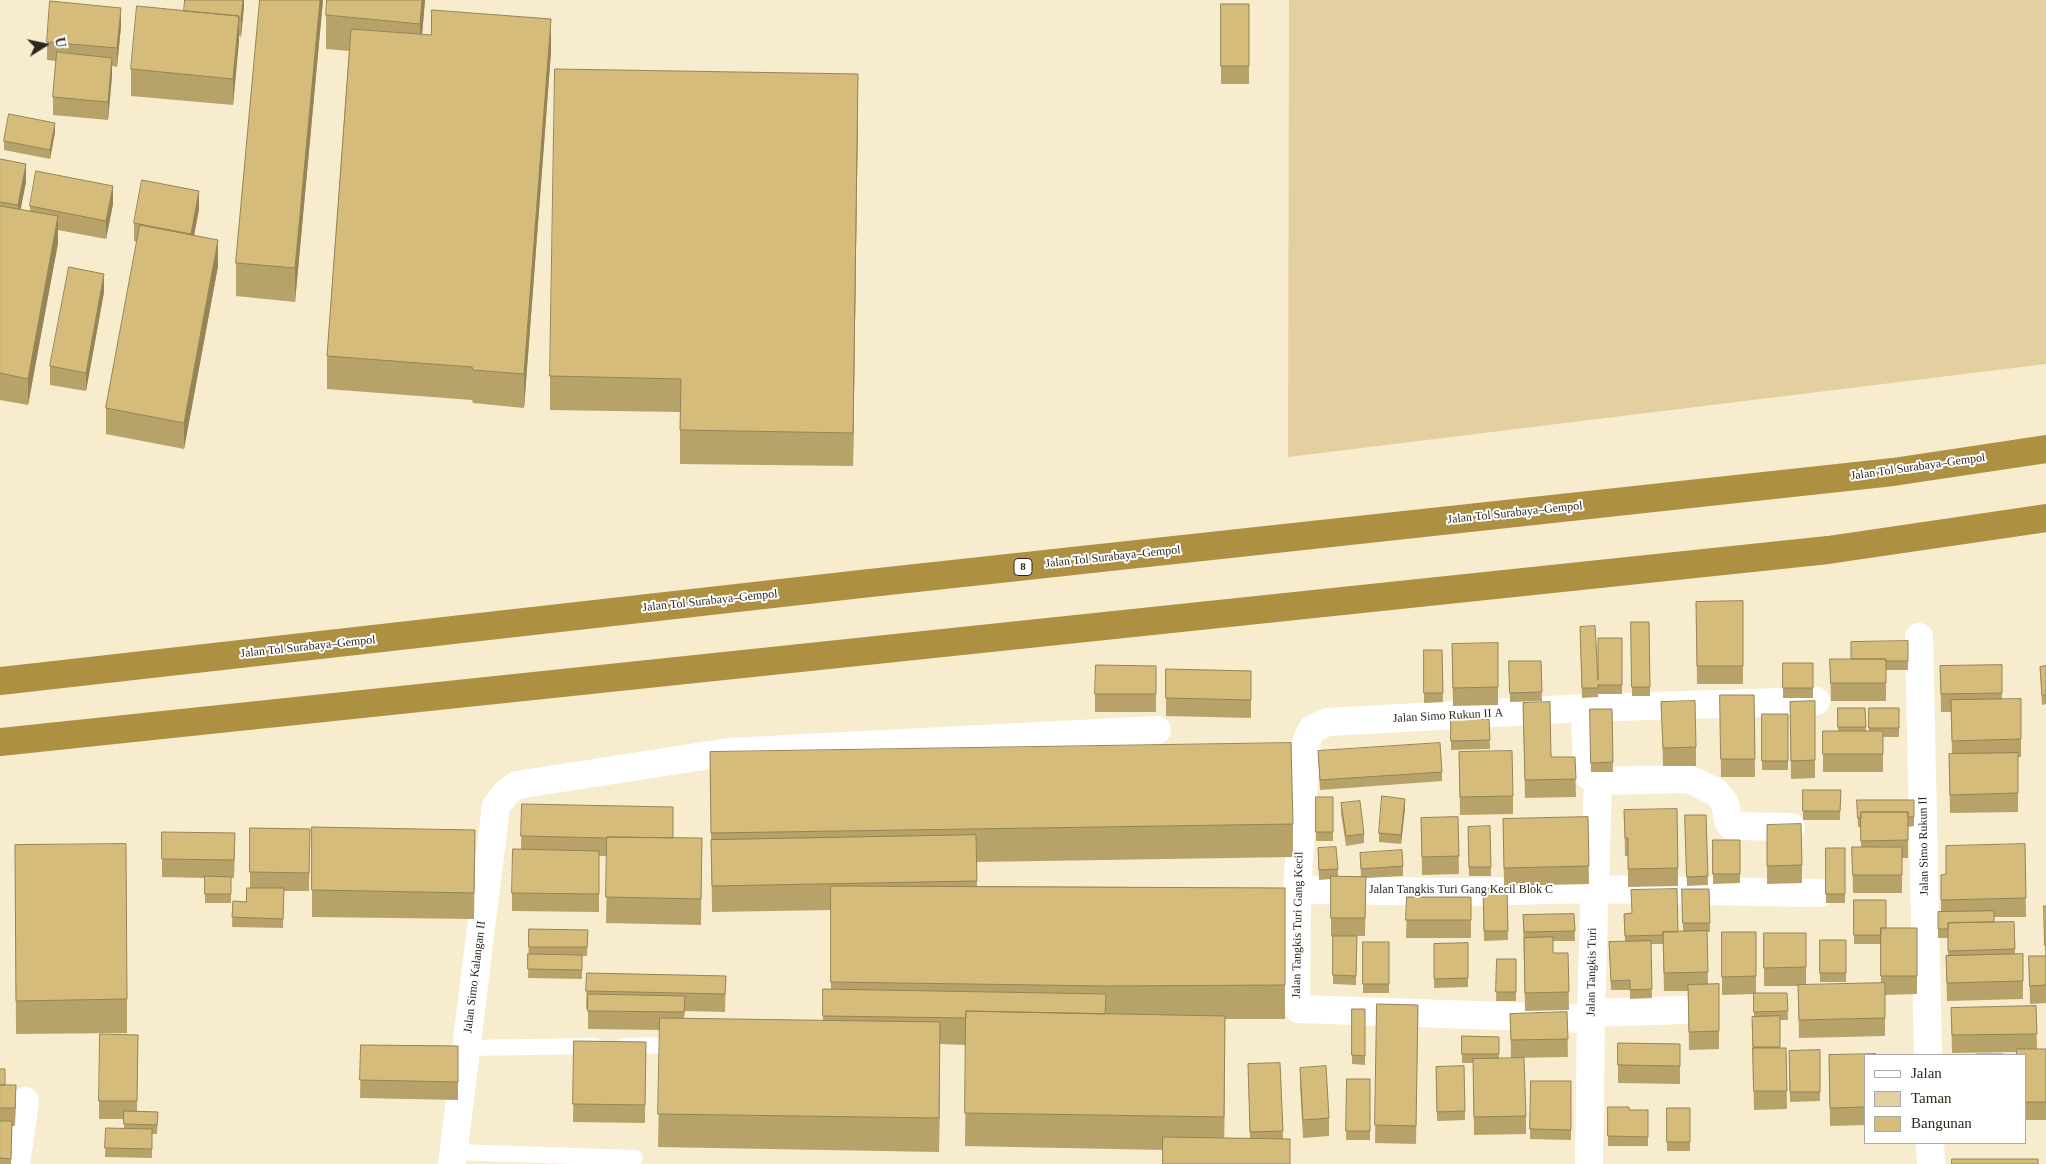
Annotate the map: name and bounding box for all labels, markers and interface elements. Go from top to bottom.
north arrow [20,20,70,70]
text: U [52,36,69,49]
street label: Jalan Tol Surabaya–Gempol [1850,450,1986,484]
street label: Jalan Tol Surabaya–Gempol [1447,499,1583,527]
street label: Jalan Tol Surabaya–Gempol [1045,543,1181,571]
road number: 8 [1014,558,1032,576]
street label: Jalan Tol Surabaya–Gempol [642,587,778,615]
street label: Jalan Tol Surabaya–Gempol [240,633,376,661]
street label: Jalan Simo Rukun II A [1392,706,1504,726]
street label: Jalan Simo Rukun II [1916,796,1932,896]
street label: Jalan Tangkis Turi Gang Kecil [1290,852,1306,998]
street label: Jalan Tangkis Turi Gang Kecil Blok C [1369,883,1553,897]
street label: Jalan Simo Kalangan II [461,920,489,1034]
street label: Jalan Tangkis Turi [1584,928,1600,1016]
legend [1864,1054,2026,1144]
text: Jalan [1911,1065,1942,1081]
text: Taman [1911,1090,1952,1106]
text: Bangunan [1911,1115,1972,1131]

